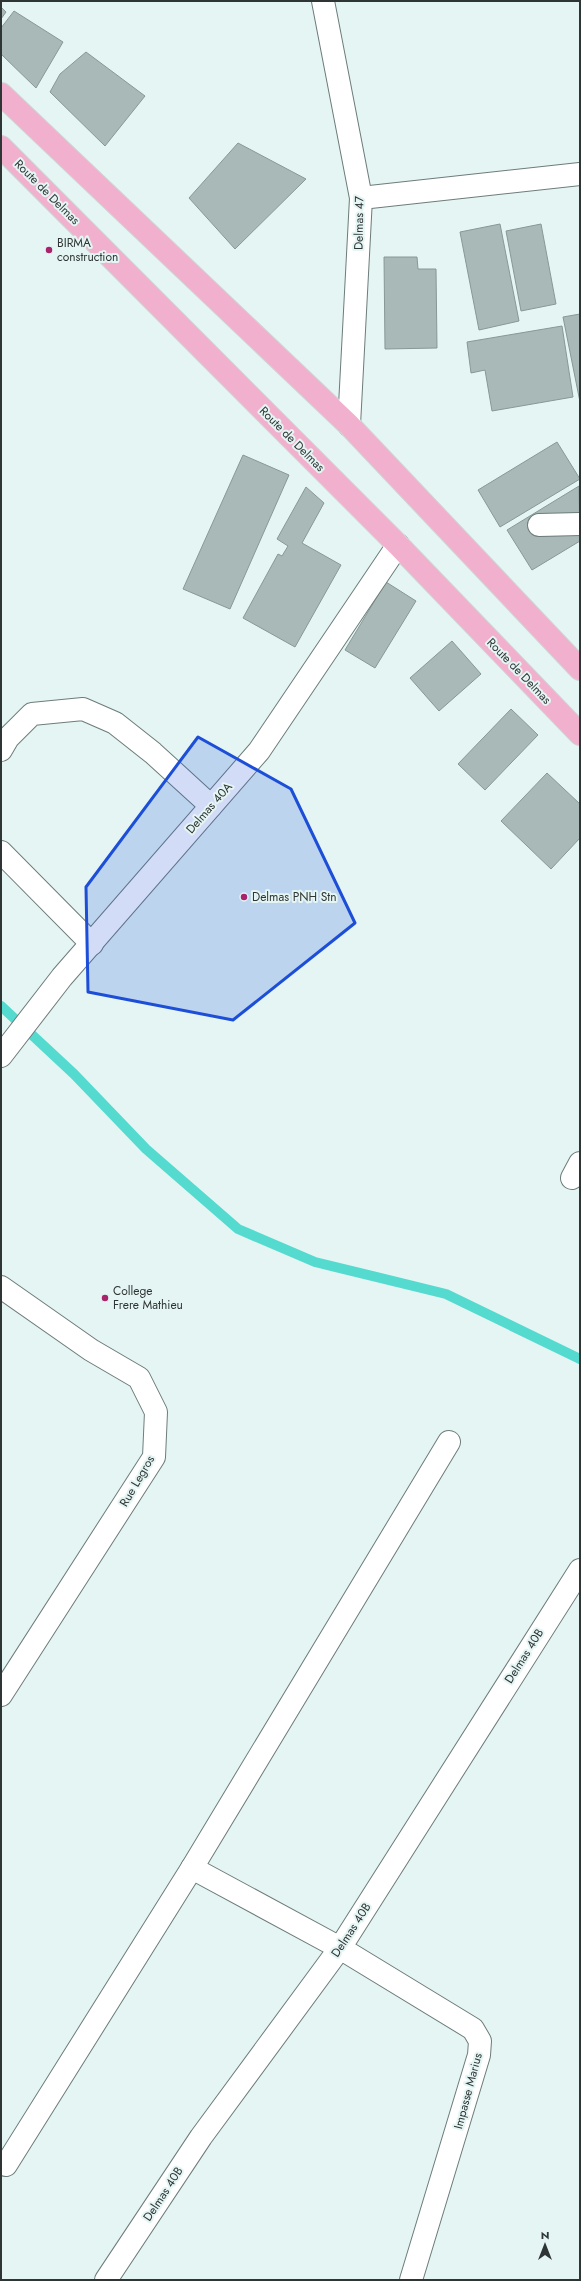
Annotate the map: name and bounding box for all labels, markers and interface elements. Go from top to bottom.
street label: Route de Delmas [10,155,84,229]
street label: Delmas 47 [350,195,368,250]
place label: BIRMA construction [57,234,118,266]
marker: BIRMA construction [44,245,54,255]
street label: Route de Delmas [255,402,329,476]
street label: Route de Delmas [483,634,555,708]
street label: Delmas 40A [182,778,236,838]
place label: Delmas PNH Stn [252,888,336,906]
marker: Delmas PNH Stn [239,892,249,902]
place label: College Frere Mathieu [113,1282,183,1314]
marker: College Frere Mathieu [100,1293,110,1303]
street label: Rue Legros [115,1452,159,1510]
street label: Delmas 40B [500,1625,548,1687]
street label: Delmas 40B [327,1899,375,1961]
street label: Impasse Marius [449,2051,487,2131]
street label: Delmas 40B [139,2163,187,2225]
north arrow [525,2225,565,2265]
text: N [541,2227,549,2243]

